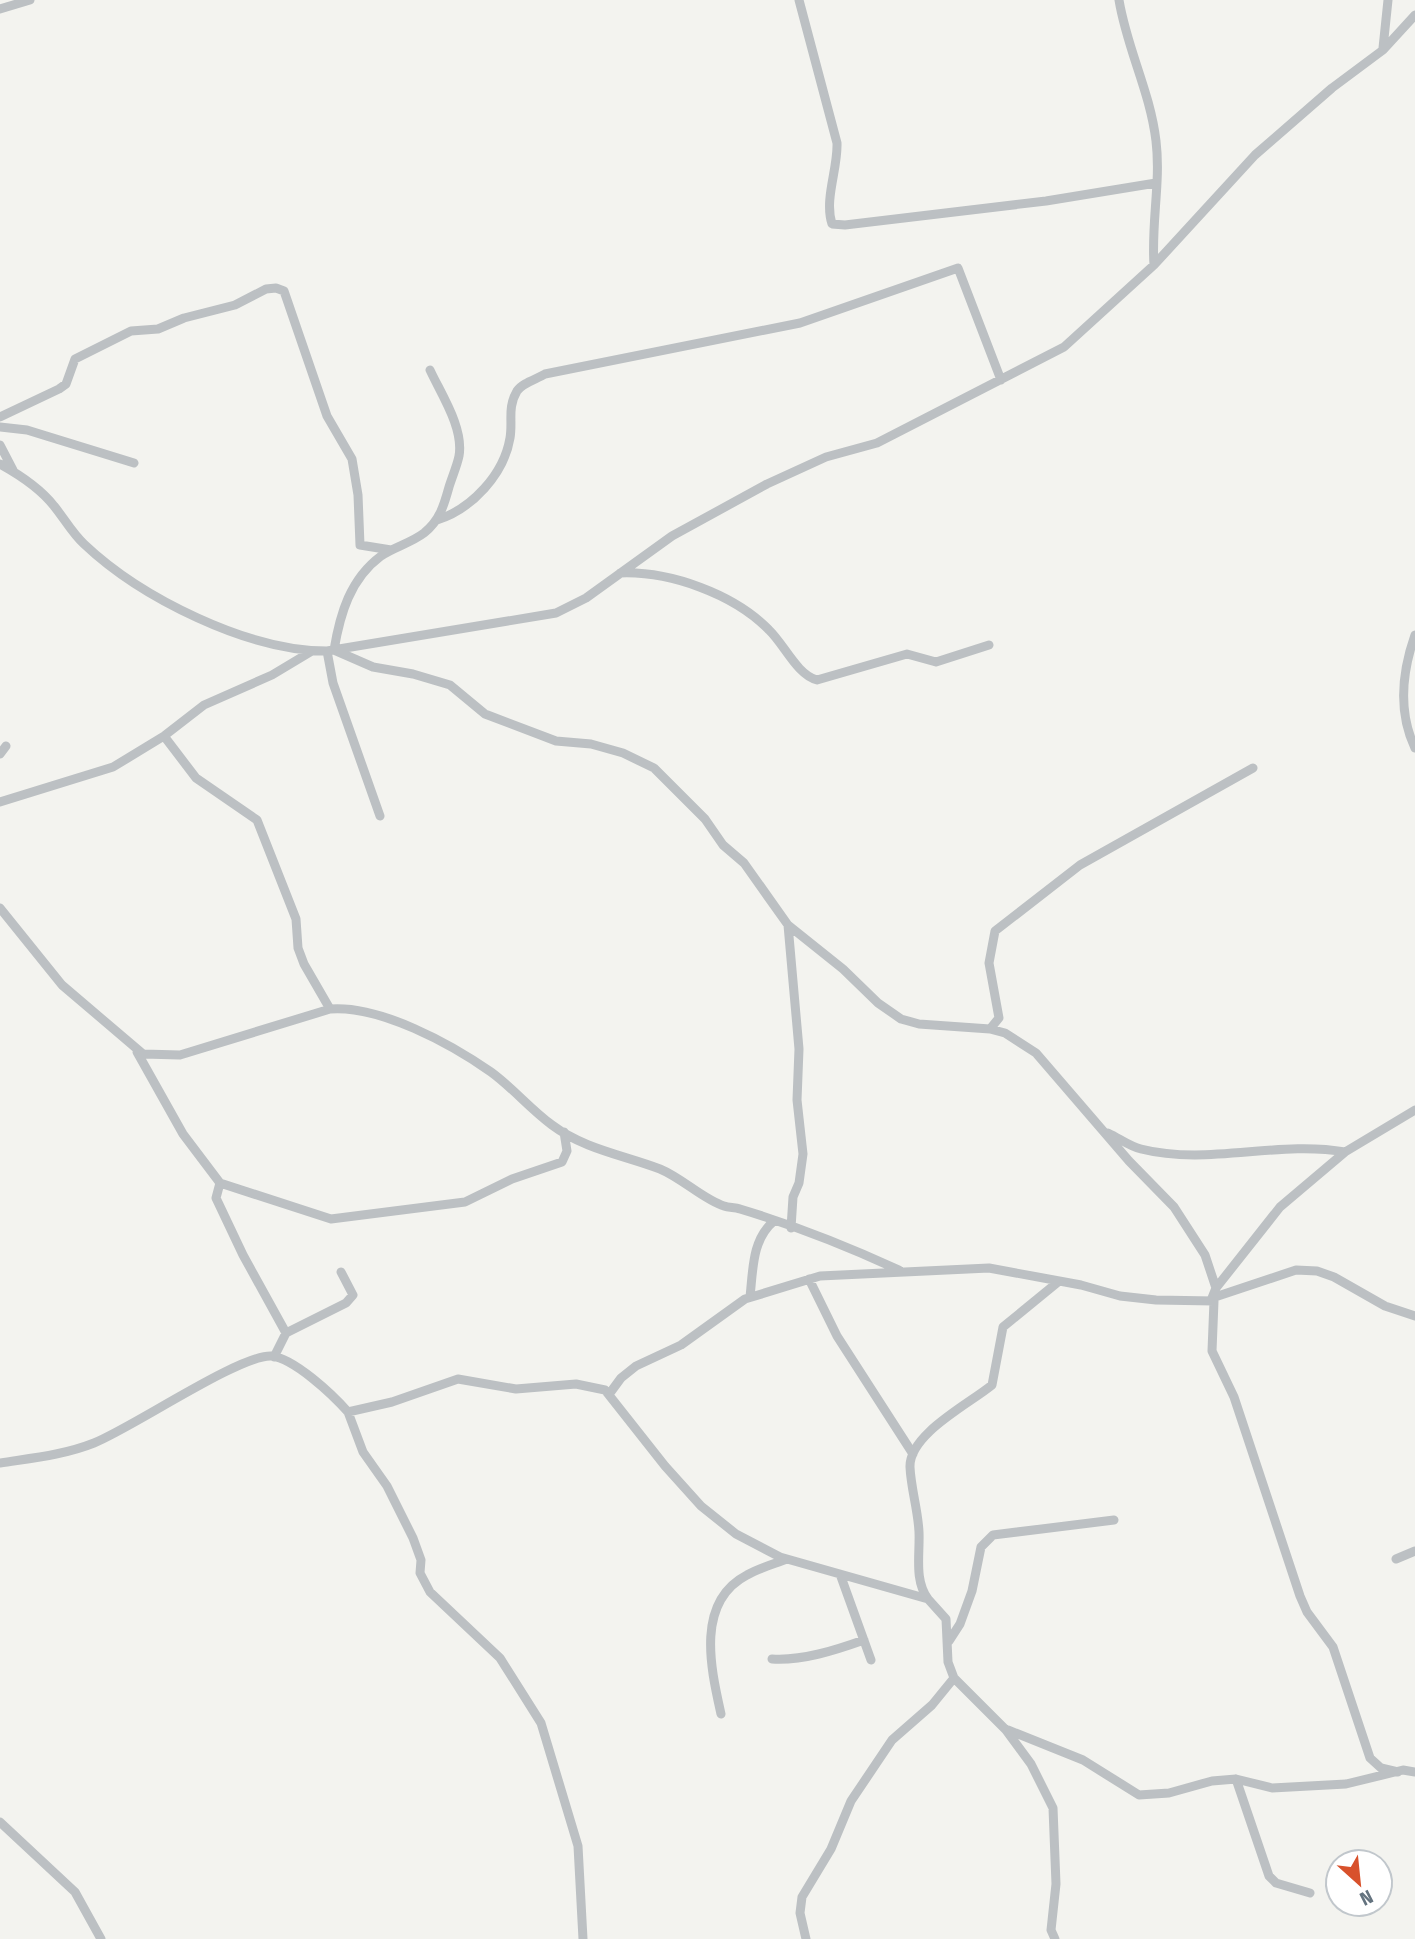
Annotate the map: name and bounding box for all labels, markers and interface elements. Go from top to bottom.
north arrow [1324,1848,1394,1918]
text: N [1356,1885,1377,1911]

